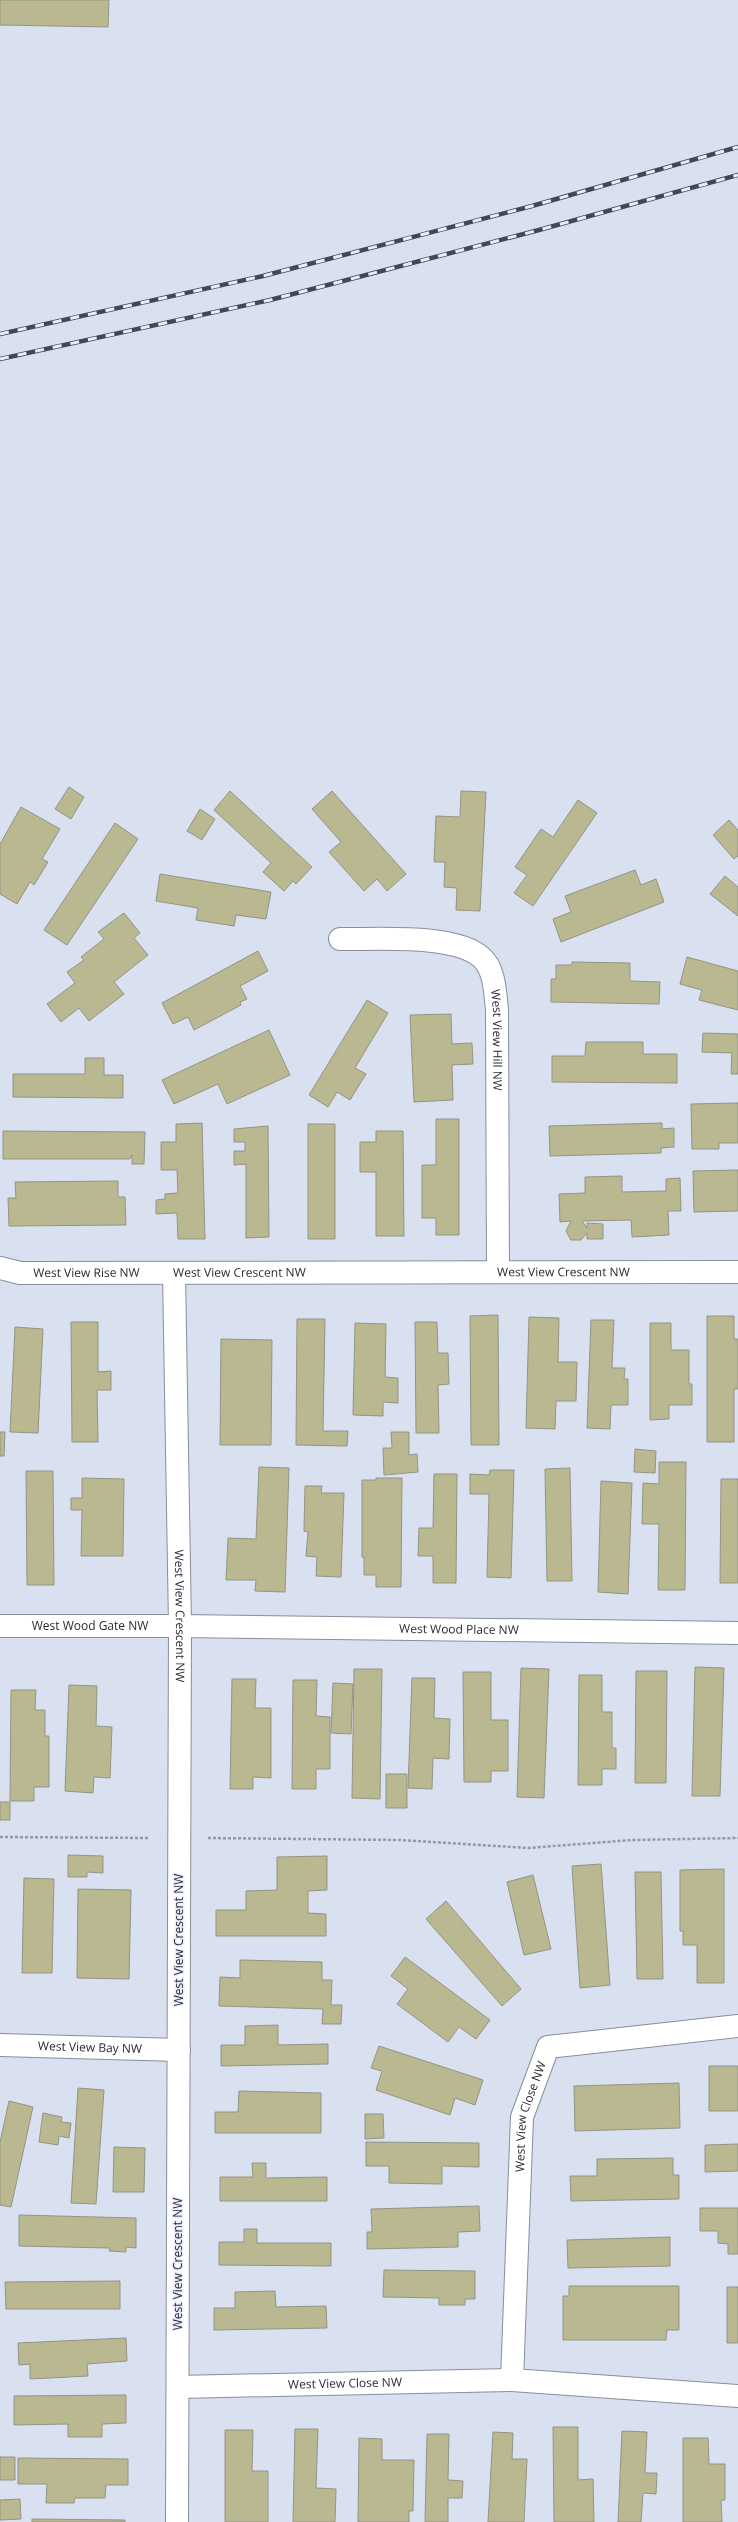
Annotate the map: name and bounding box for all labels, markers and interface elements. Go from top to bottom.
street label: West View Hill NW [487,988,506,1091]
street label: West View Crescent NW [497,1263,630,1280]
street label: West View Rise NW [33,1264,140,1281]
street label: West View Crescent NW [173,1264,306,1281]
street label: West View Crescent NW [171,1549,189,1682]
street label: West Wood Gate NW [32,1617,148,1634]
street label: West Wood Place NW [399,1620,519,1638]
street label: West View Crescent NW [170,1874,187,2006]
street label: West View Bay NW [38,2037,142,2057]
street label: West View Close NW [511,2059,550,2172]
street label: West View Crescent NW [169,2198,186,2330]
street label: West View Close NW [288,2373,402,2393]

